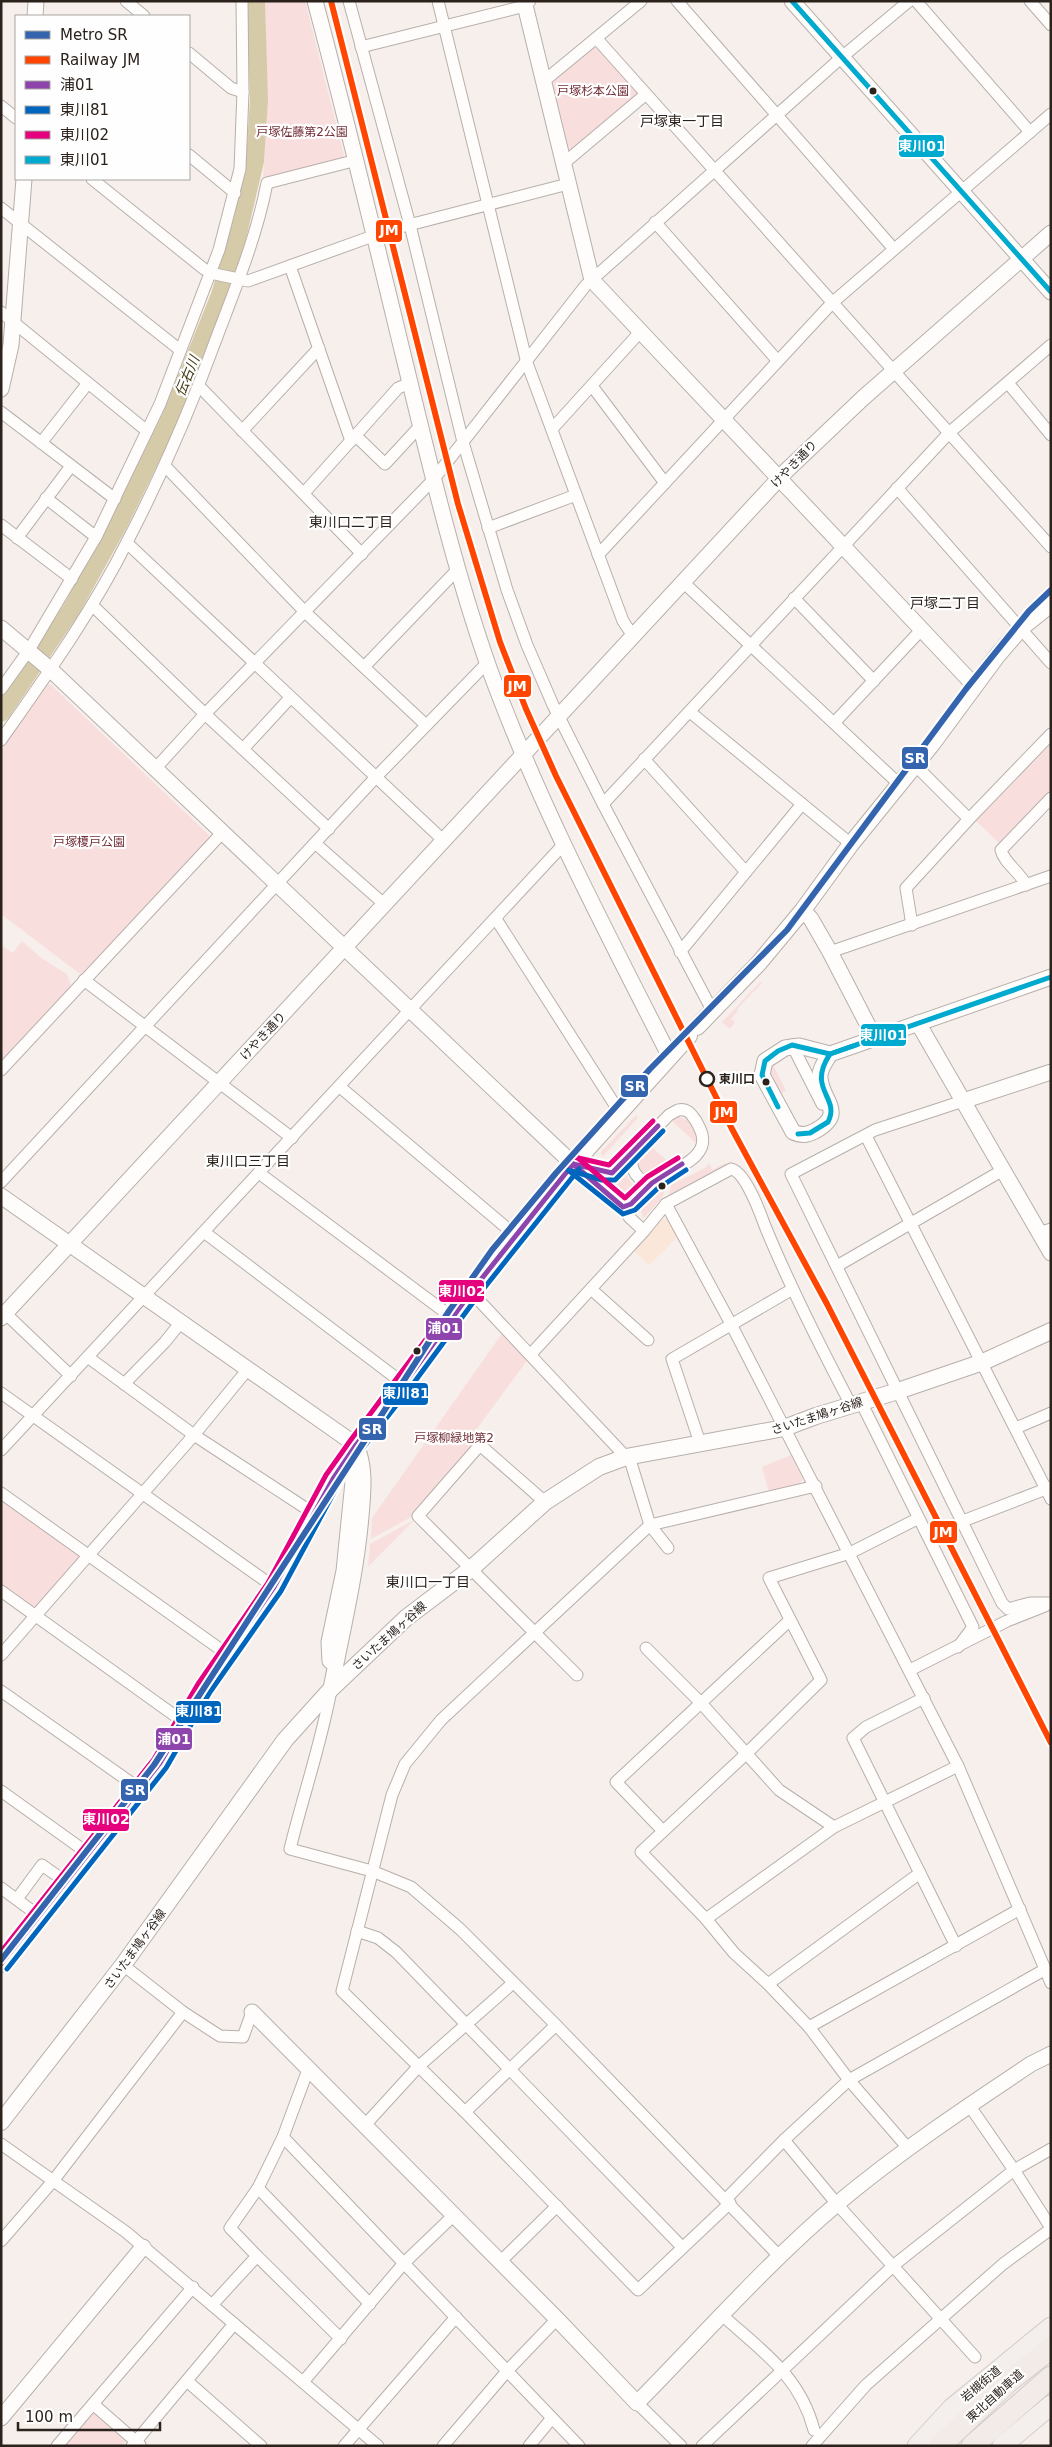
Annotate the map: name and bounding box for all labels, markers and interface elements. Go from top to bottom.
legend [15,15,190,180]
text: Metro SR [60,26,128,44]
text: Railway JM [60,51,140,69]
text: 浦01 [60,76,94,94]
park label: 戸塚杉本公園 [557,84,629,98]
unlabelled marker [868,86,878,96]
text: 東川81 [60,101,109,119]
district label: 戸塚東一丁目 [640,113,724,129]
park label: 戸塚佐藤第2公園 [256,125,348,139]
text: 東川02 [60,126,109,144]
line badge: 東川01 [898,134,945,158]
text: 東川01 [898,138,946,154]
text: 東川01 [60,151,109,169]
line badge: JM [375,219,403,243]
text: JM [378,222,399,238]
water label: 伝右川 [172,352,203,398]
street label: けやき通り [768,438,820,490]
district label: 東川口二丁目 [309,514,393,530]
district label: 戸塚二丁目 [910,595,980,611]
line badge: JM [503,674,532,698]
text: JM [506,678,527,694]
line badge: SR [901,746,929,770]
text: SR [905,750,926,766]
park label: 戸塚榎戸公園 [53,835,125,849]
street label: けやき通り [237,1009,289,1063]
line badge: 東川01 [860,1023,907,1047]
text: 東川01 [859,1027,907,1043]
marker: 東川口 [699,1071,715,1087]
place label: 東川口 [719,1072,755,1086]
line badge: SR [620,1074,649,1098]
unlabelled marker [761,1077,771,1087]
text: SR [625,1078,646,1094]
line badge: JM [709,1100,738,1124]
text: JM [713,1104,734,1120]
district label: 東川口三丁目 [206,1153,290,1169]
unlabelled marker [657,1181,667,1191]
line badge: 東川02 [438,1279,485,1303]
text: 東川02 [438,1283,486,1299]
line badge: 浦01 [425,1317,463,1341]
text: 浦01 [427,1320,461,1336]
unlabelled marker [412,1346,422,1356]
line badge: 東川81 [382,1382,429,1406]
text: 東川81 [382,1385,430,1401]
street label: さいたま鳩ヶ谷線 [769,1395,865,1437]
line badge: SR [358,1417,387,1441]
text: SR [362,1421,383,1437]
park label: 戸塚柳緑地第2 [414,1431,494,1445]
line badge: JM [929,1520,958,1544]
text: JM [932,1524,953,1540]
district label: 東川口一丁目 [386,1574,470,1590]
street label: さいたま鳩ヶ谷線 [349,1599,429,1673]
line badge: 東川81 [175,1700,222,1724]
text: 東川81 [175,1703,223,1719]
line badge: 浦01 [155,1727,193,1751]
text: 浦01 [157,1731,191,1747]
line badge: SR [120,1778,149,1802]
text: SR [125,1782,146,1798]
line badge: 東川02 [82,1808,130,1832]
text: 東川02 [82,1811,130,1827]
street label: さいたま鳩ヶ谷線 [101,1906,169,1992]
street label: 岩槻街道 [958,2363,1004,2405]
street label: 東北自動車道 [964,2367,1026,2425]
scale bar [18,2400,160,2432]
text: 100 m [25,2408,73,2426]

